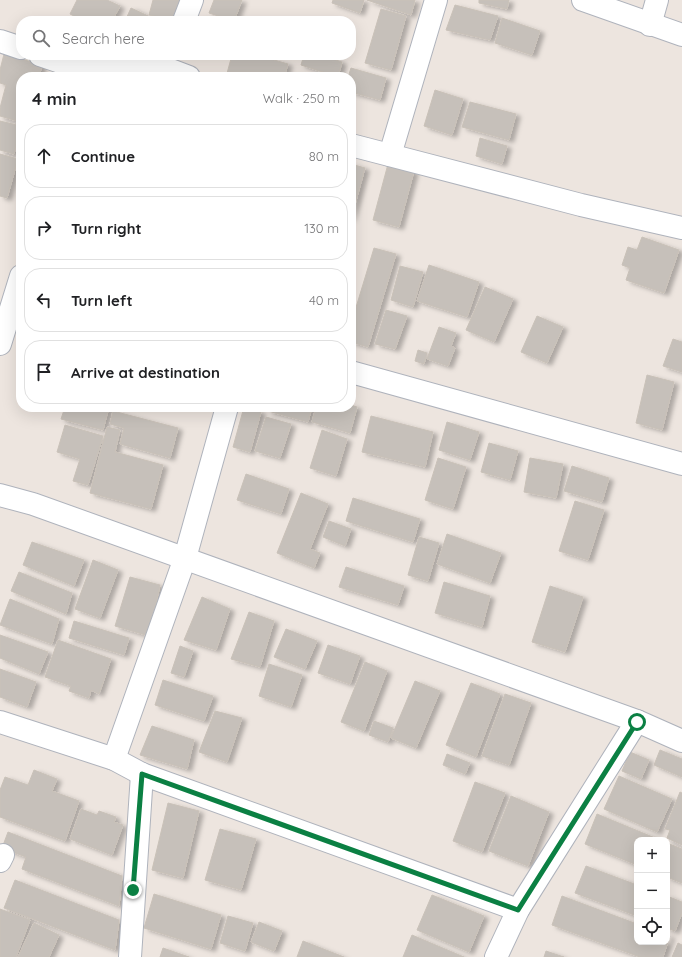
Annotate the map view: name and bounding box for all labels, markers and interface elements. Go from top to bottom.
search box [16,16,356,60]
icon: search [30,27,52,49]
text: Search here [62,29,145,48]
text: 4 min [32,88,77,109]
text: Walk · 250 m [263,90,340,106]
icon: ahead [33,145,55,167]
text: Continue [71,147,135,166]
text: 80 m [309,148,339,164]
icon: right [33,217,55,239]
text: Turn right [71,219,142,238]
text: 130 m [304,220,339,236]
icon: left [33,289,55,311]
text: Turn left [71,291,133,310]
text: 40 m [309,292,339,308]
icon: arrive [33,361,55,383]
text: Arrive at destination [71,363,220,382]
route start [628,713,646,731]
map controls [634,837,670,945]
button: + [634,837,670,873]
button: − [634,873,670,909]
route end [124,881,142,899]
button: locate [634,909,670,945]

